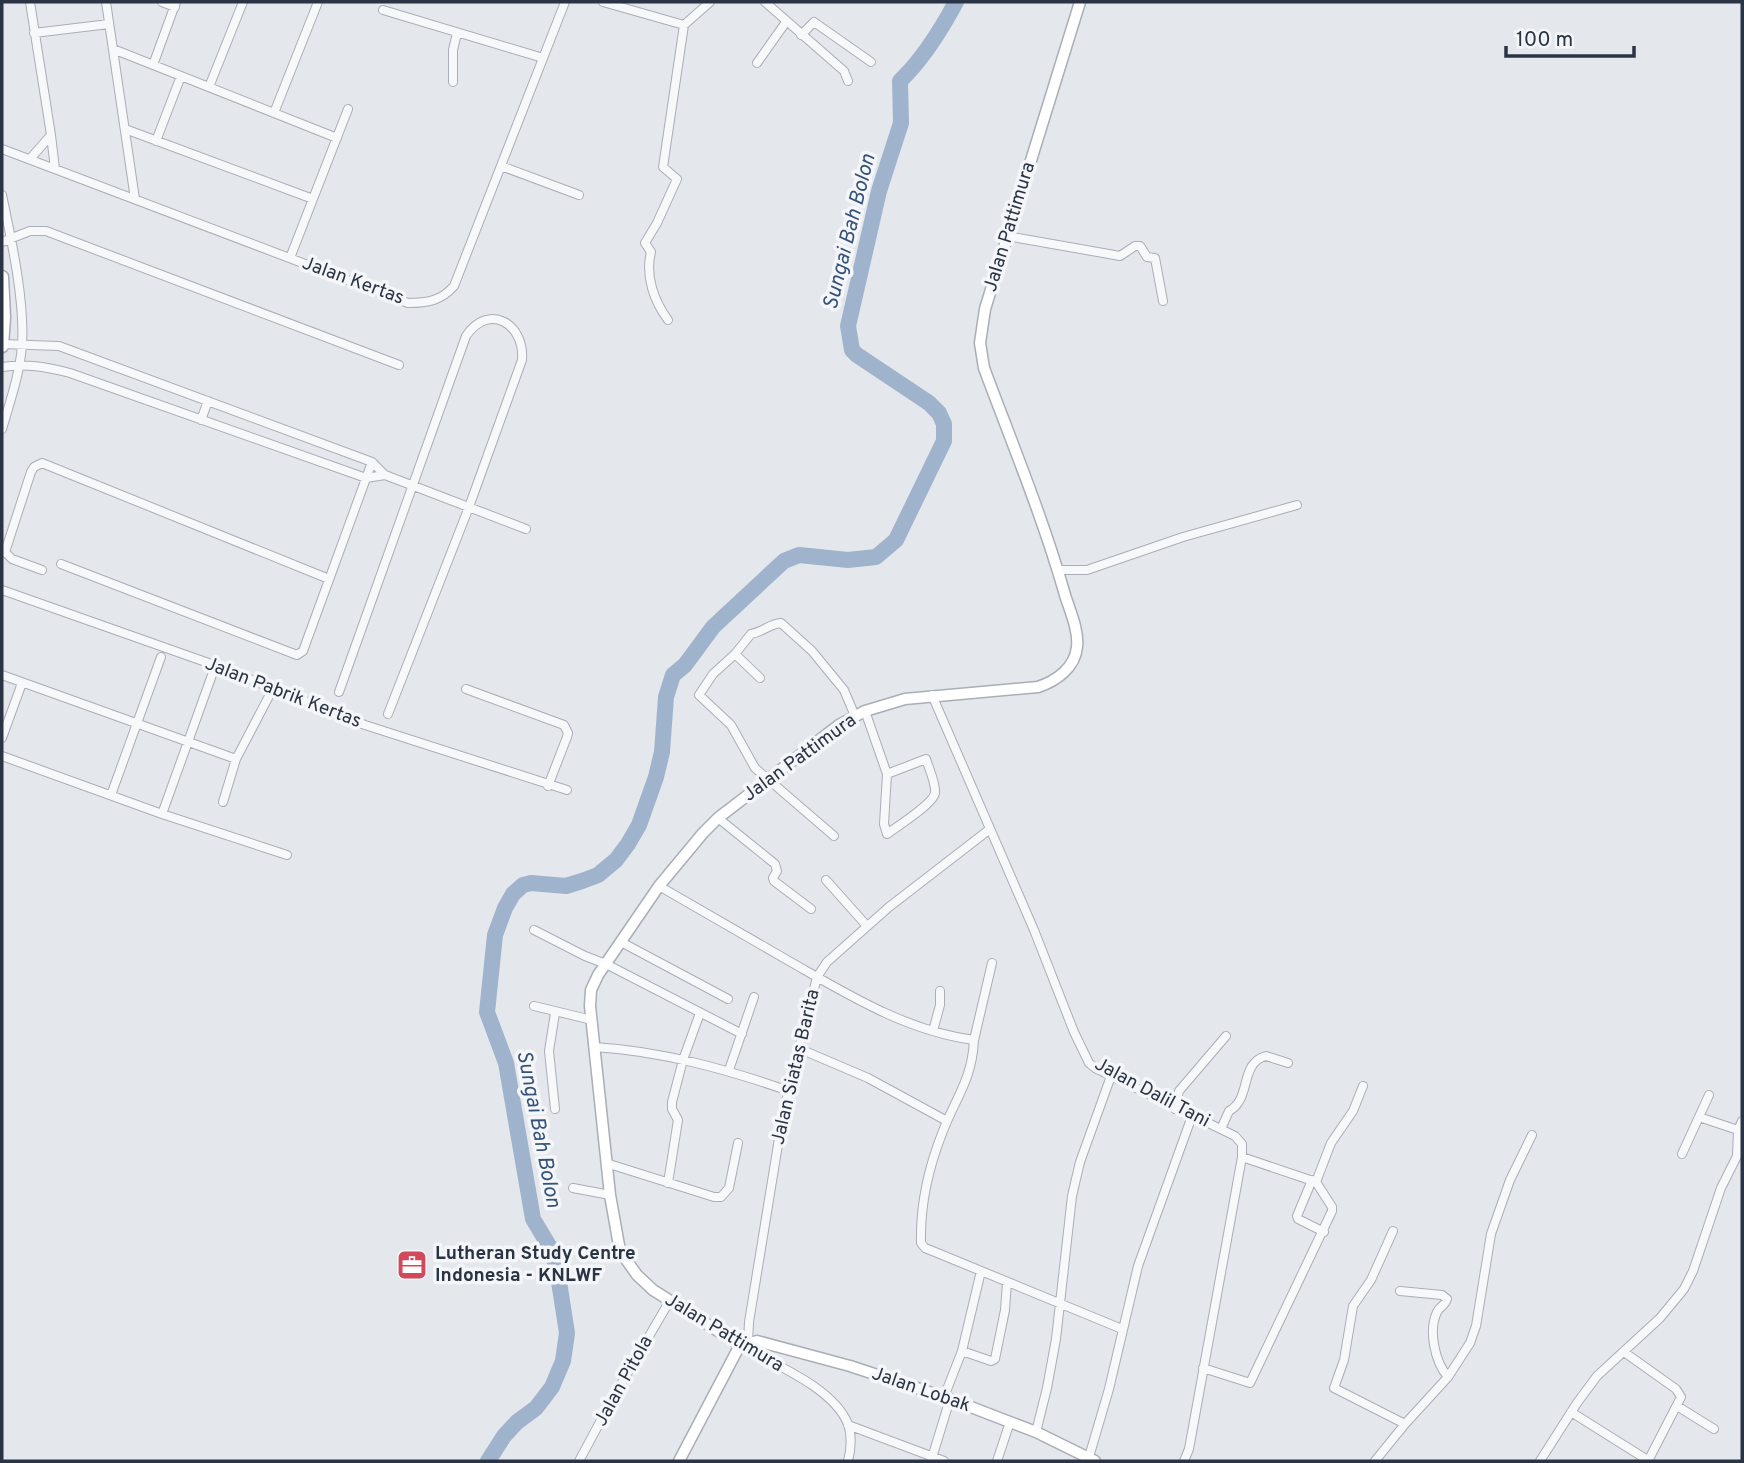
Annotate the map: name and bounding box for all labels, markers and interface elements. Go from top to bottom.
scale bar [1506,14,1634,58]
text: 100 m [1516,27,1573,54]
water label: Sungai Bah Bolon [818,151,883,313]
street label: Jalan Pattimura [979,159,1041,295]
street label: Jalan Kertas [299,251,407,311]
street label: Jalan Pabrik Kertas [201,652,365,734]
street label: Jalan Pattimura [739,709,861,807]
street label: Jalan Siatas Barita [766,987,826,1147]
water label: Sungai Bah Bolon [510,1048,567,1211]
street label: Jalan Dalil Tani [1090,1052,1214,1134]
place label: Lutheran Study Centre Indonesia - KNLWF [435,1242,636,1288]
office icon: Lutheran Study Centre Indonesia - KNLWF [395,1248,429,1282]
street label: Jalan Pattimura [660,1288,788,1378]
street label: Jalan Pitola [589,1331,659,1431]
street label: Jalan Lobak [868,1362,974,1418]

